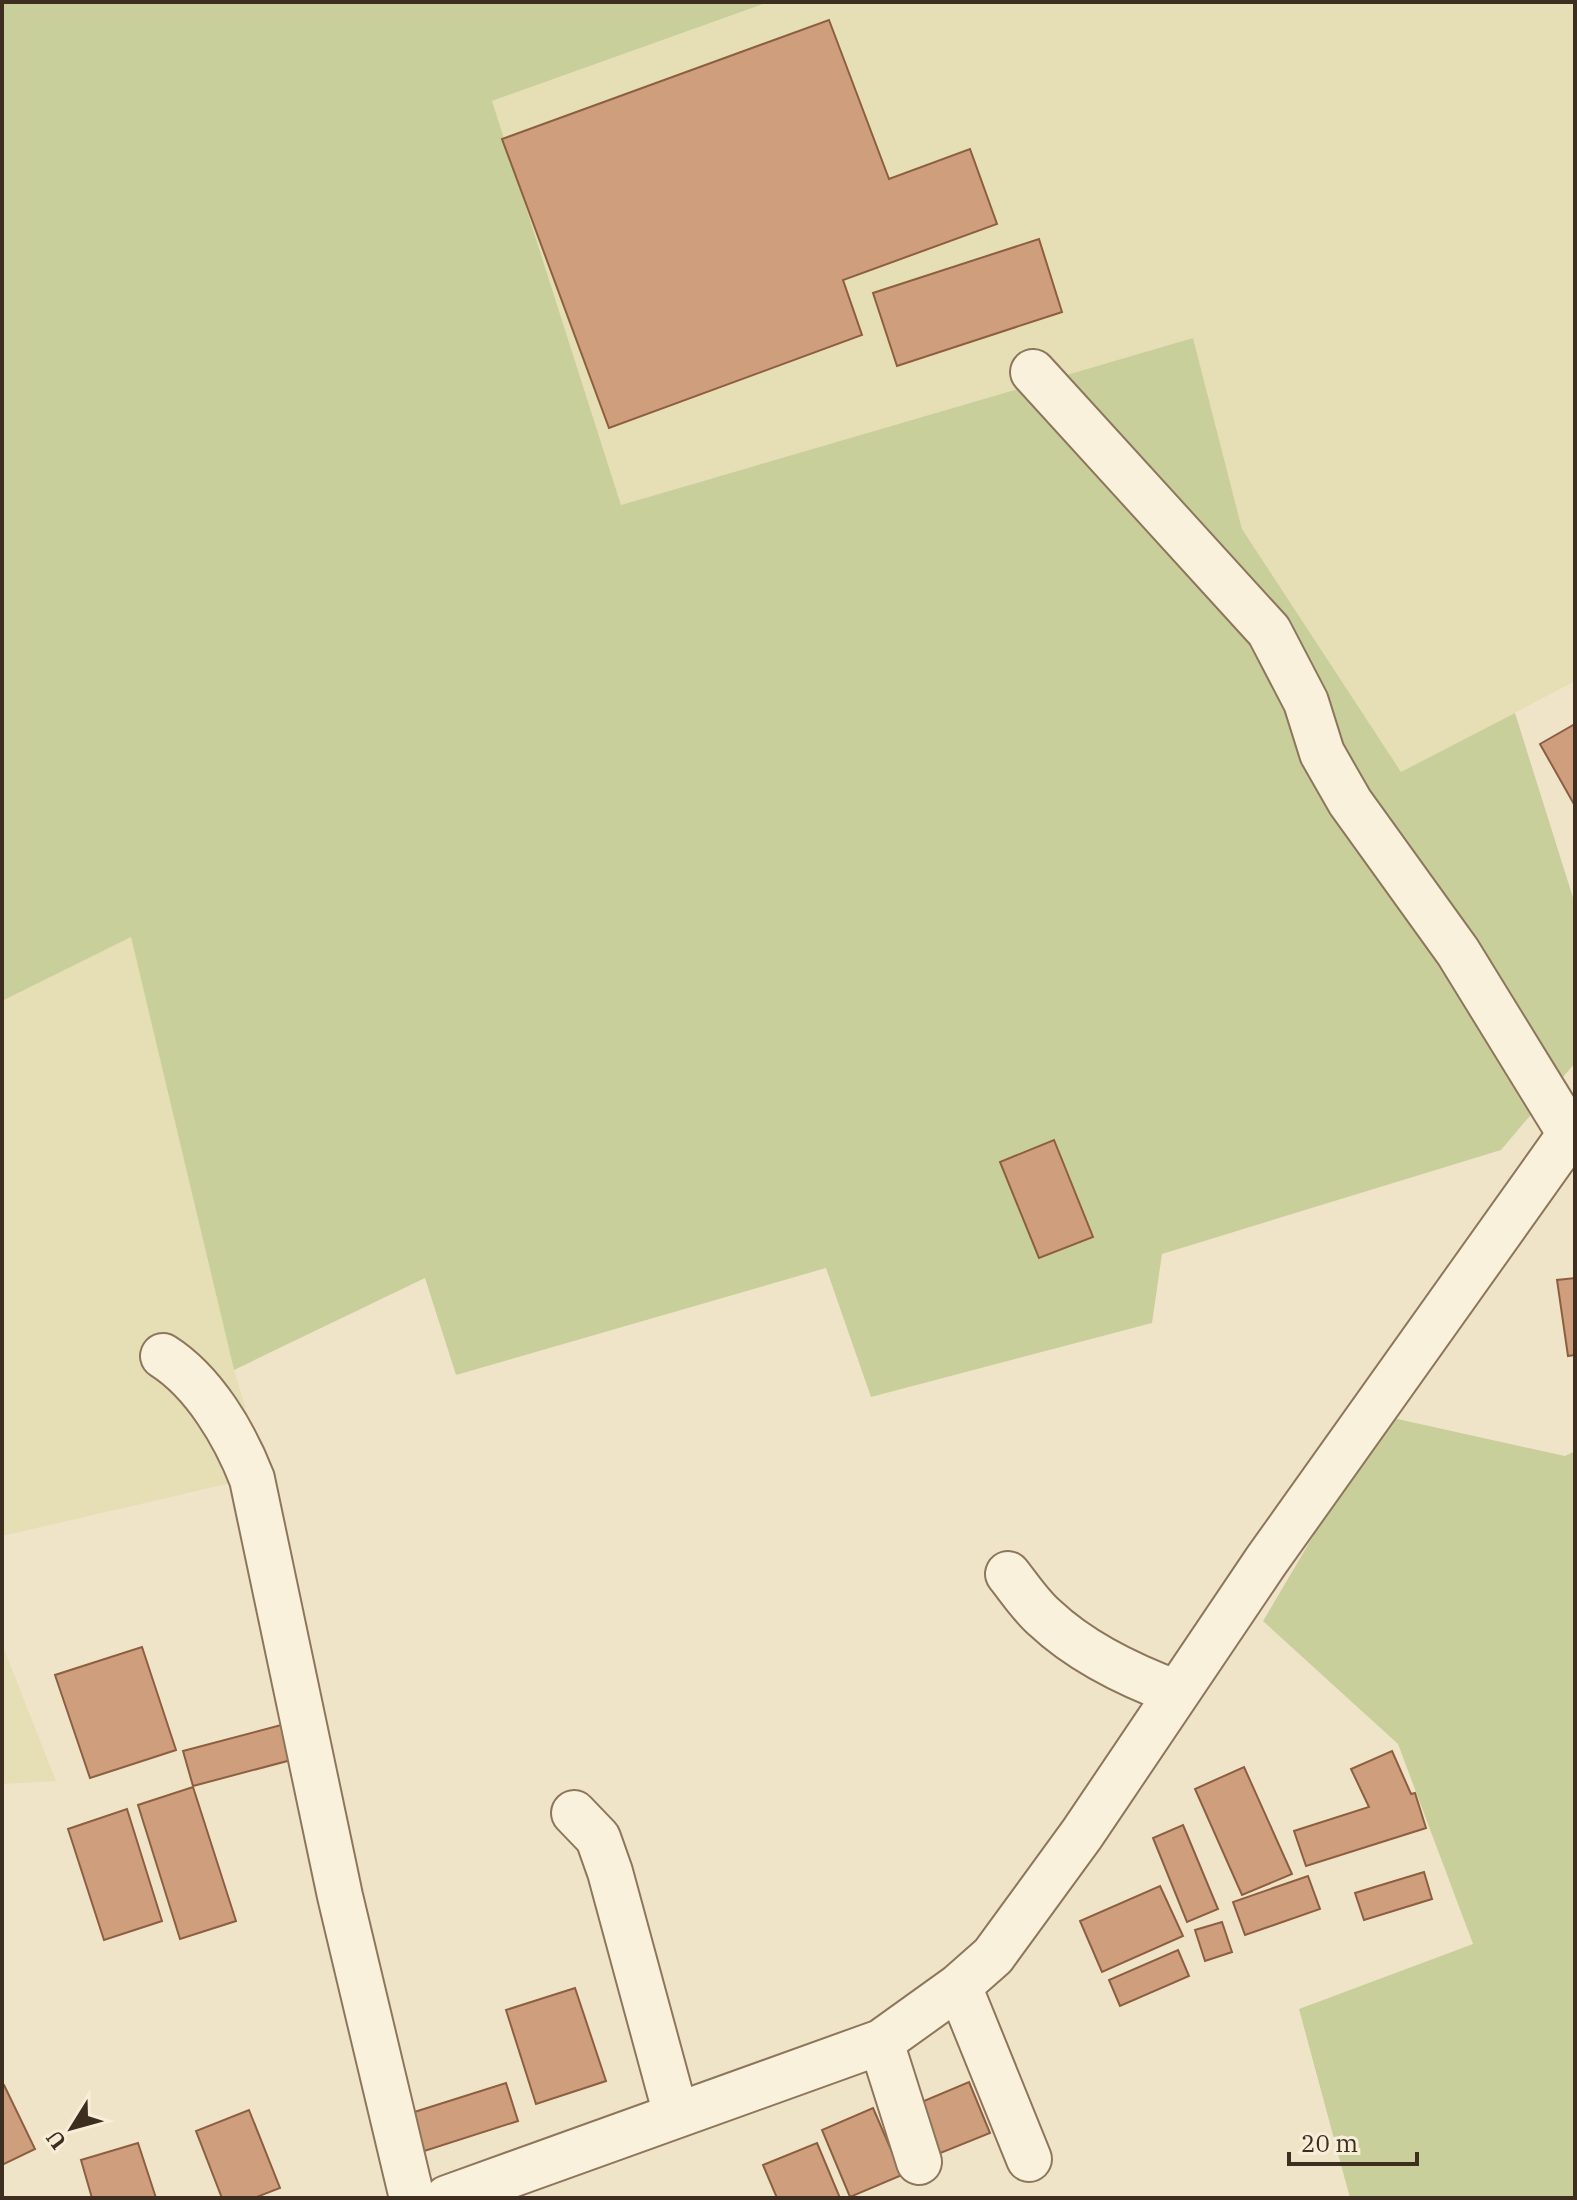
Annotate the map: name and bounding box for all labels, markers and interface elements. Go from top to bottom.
north arrow [32,2088,112,2168]
scale bar [1289,2116,1417,2166]
text: U [39,2125,72,2156]
text: 20 m [1301,2127,1358,2159]

